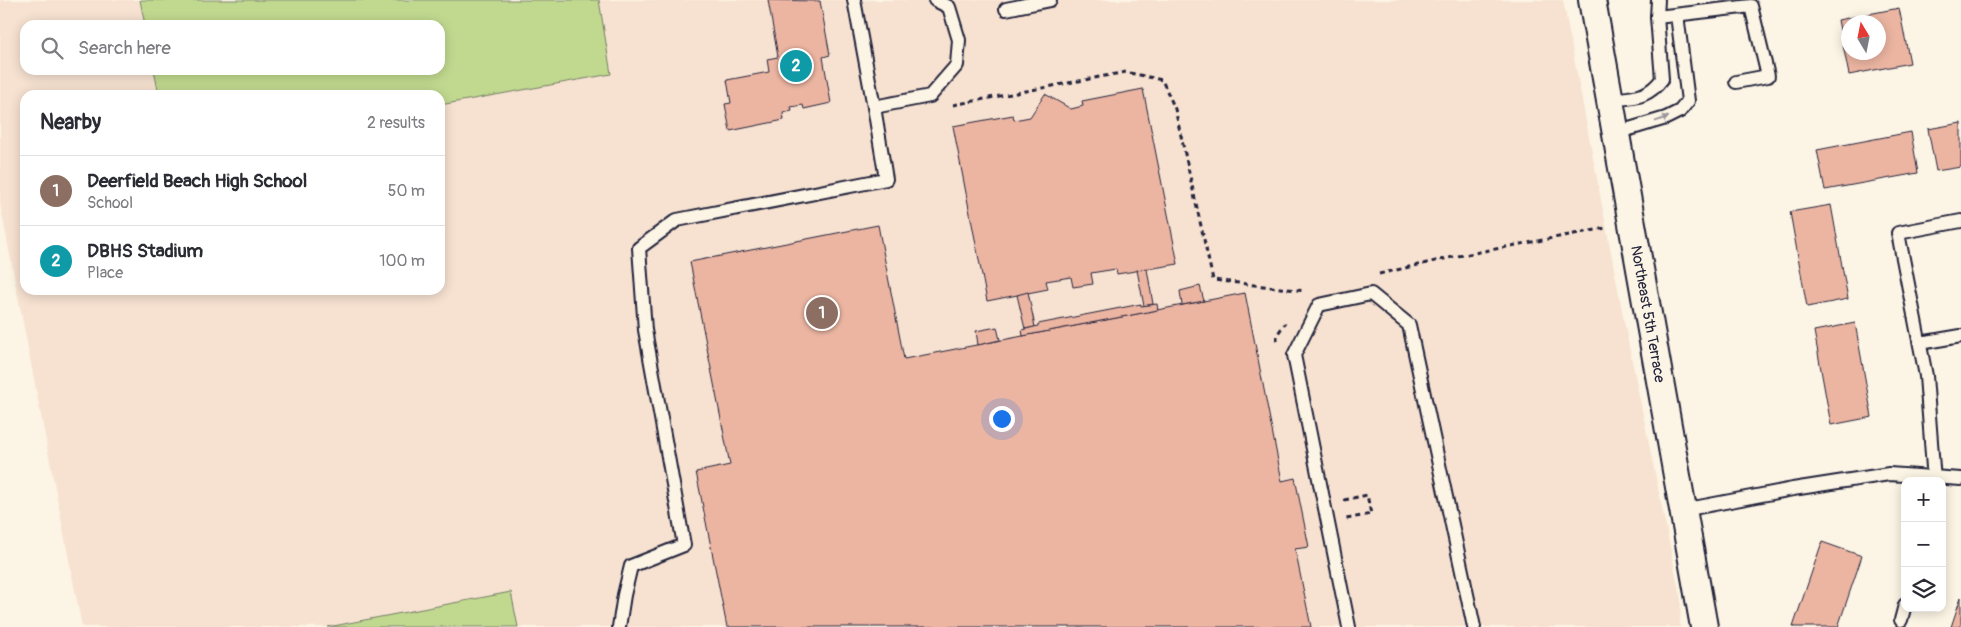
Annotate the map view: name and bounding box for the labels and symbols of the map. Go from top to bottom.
north arrow [1841,15,1886,60]
pin: 2 [780,47,812,85]
one-way arrow [1655,115,1670,122]
street label: Northeast 5th Terrace [1626,244,1669,385]
pin: 1 [806,294,838,332]
your location [989,406,1015,432]

